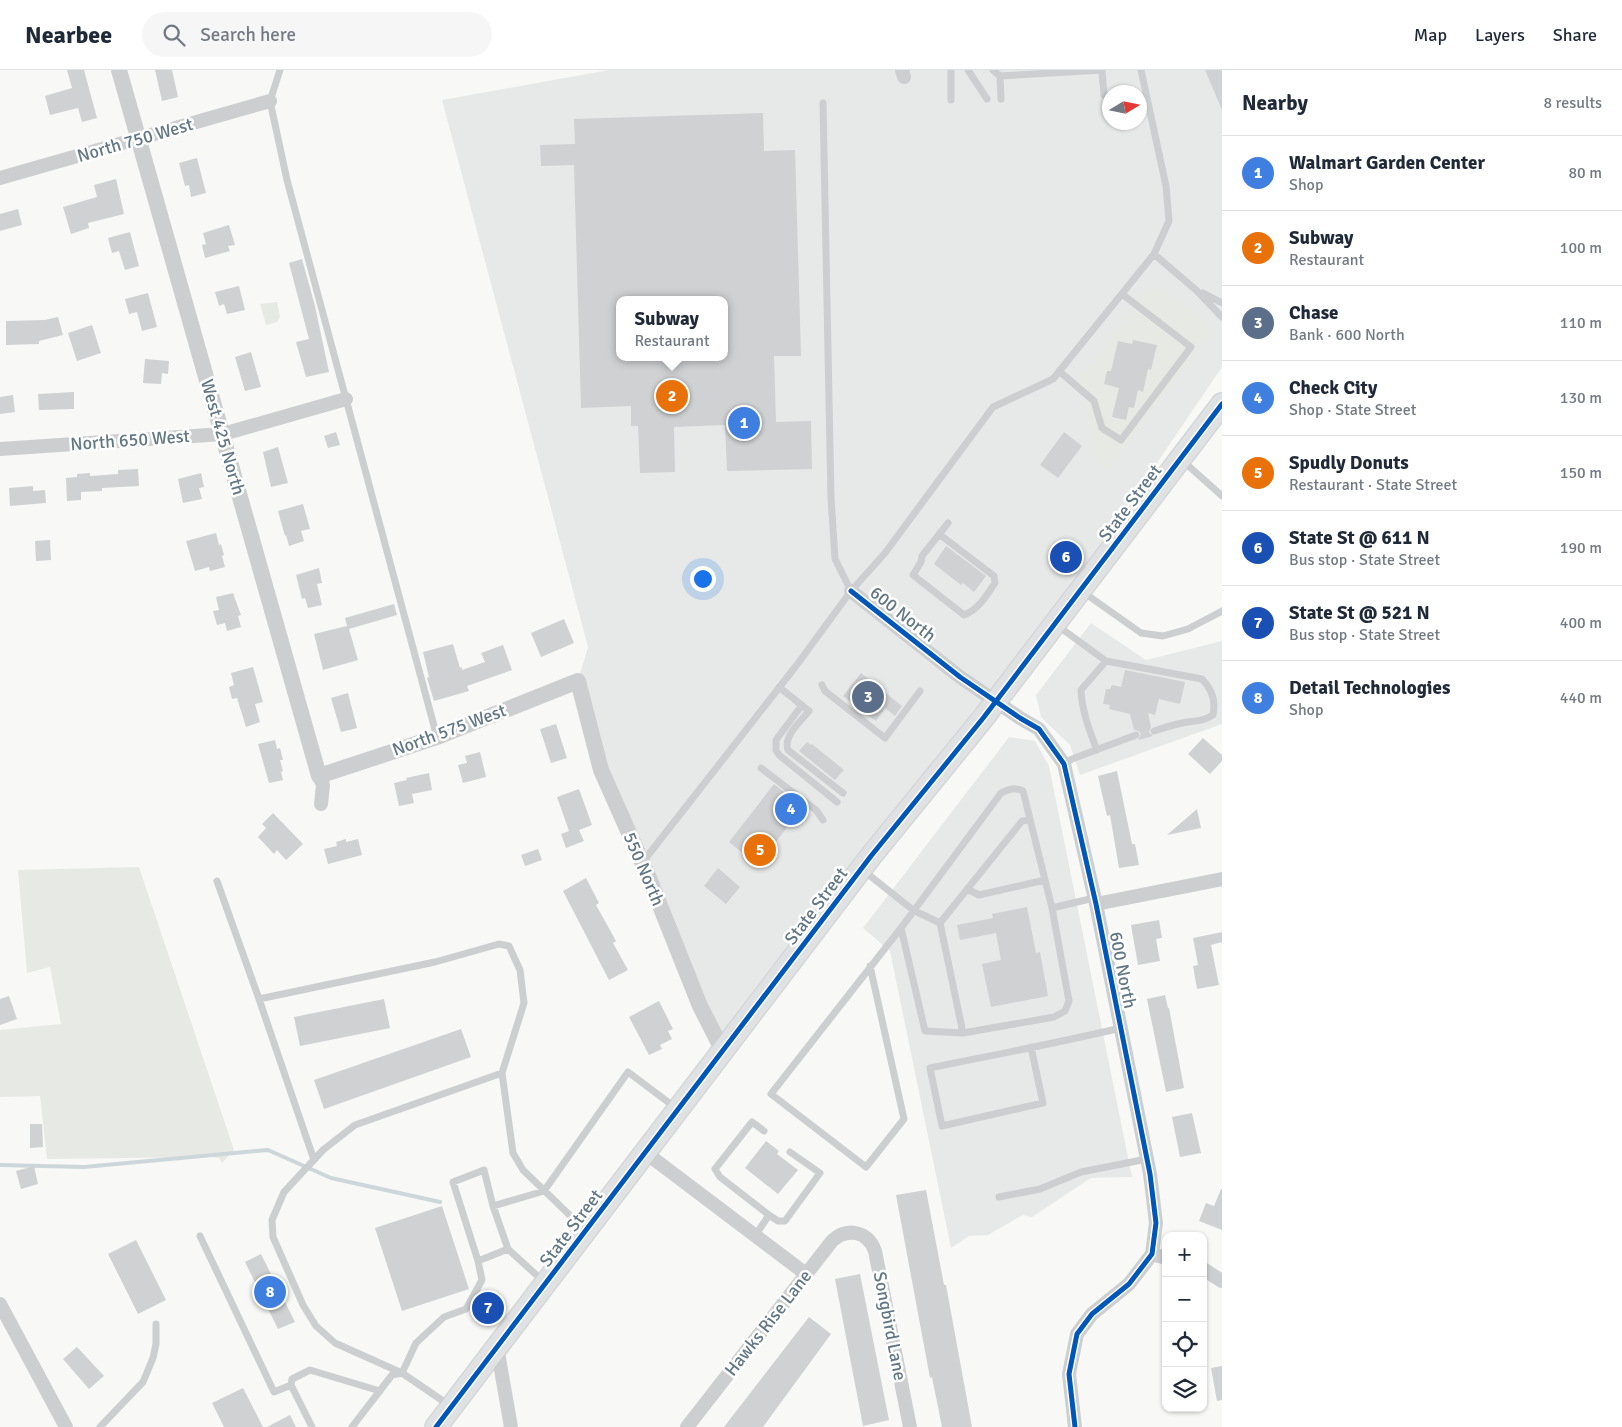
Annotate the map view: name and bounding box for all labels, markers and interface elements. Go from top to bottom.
search box [142,12,492,57]
text: Nearbee [25,20,112,50]
icon: search [160,21,188,49]
text: Search here [200,23,296,47]
text: Map [1414,24,1447,46]
text: Layers [1475,24,1525,46]
text: Share [1553,24,1597,46]
north arrow [1102,85,1147,130]
text: Nearby [1242,90,1308,116]
text: 8 results [1543,93,1602,113]
street label: North 750 West [75,113,195,167]
text: Walmart Garden Center [1289,151,1485,175]
text: 1 [1254,163,1262,183]
text: 80 m [1568,163,1602,183]
text: Shop [1289,175,1323,195]
text: Subway [1289,226,1353,250]
text: 2 [1254,238,1262,258]
text: 100 m [1560,238,1602,258]
text: Restaurant [1289,250,1364,270]
popup [616,296,728,361]
text: Chase [1289,301,1339,325]
text: Subway [634,307,699,331]
text: 3 [1254,313,1262,333]
text: 110 m [1560,313,1602,333]
text: Bank · 600 North [1289,325,1405,345]
text: Restaurant [634,331,710,351]
text: Check City [1289,376,1377,400]
street label: West 425 North [196,377,250,497]
pin: 2 [656,377,688,415]
text: 4 [1254,388,1262,408]
text: 130 m [1560,388,1602,408]
text: Shop · State Street [1289,400,1416,420]
pin: 1 [728,404,760,442]
street label: North 650 West [70,425,190,455]
text: Spudly Donuts [1289,451,1409,475]
street label: State Street [1094,460,1166,546]
text: 5 [1254,463,1262,483]
text: 150 m [1560,463,1602,483]
text: Restaurant · State Street [1289,475,1457,495]
text: State St @ 611 N [1289,526,1430,550]
pin: 6 [1050,538,1082,576]
text: 6 [1254,538,1262,558]
text: 190 m [1560,538,1602,558]
text: Bus stop · State Street [1289,550,1440,570]
your location [690,566,716,592]
street label: 600 North [866,581,940,647]
text: State St @ 521 N [1289,601,1430,625]
text: 7 [1254,613,1262,633]
text: 400 m [1560,613,1602,633]
text: Bus stop · State Street [1289,625,1440,645]
text: Detail Technologies [1289,676,1450,700]
pin: 3 [852,678,884,716]
text: 8 [1254,688,1262,708]
text: 440 m [1560,688,1602,708]
street label: North 575 West [389,699,509,761]
text: Shop [1289,700,1323,720]
pin: 4 [775,790,807,828]
street label: 550 North [619,829,669,909]
pin: 5 [744,831,776,869]
street label: State Street [780,863,852,949]
street label: 600 North [1105,930,1141,1010]
street label: State Street [535,1185,607,1271]
map controls [1162,1232,1207,1412]
button: + [1162,1232,1207,1277]
street label: Hawks Rise Lane [720,1266,816,1380]
street label: Songbird Lane [869,1270,911,1382]
pin: 8 [254,1273,286,1311]
button: − [1162,1277,1207,1322]
pin: 7 [472,1289,504,1327]
button: locate [1162,1322,1207,1367]
button: layers [1162,1367,1207,1412]

